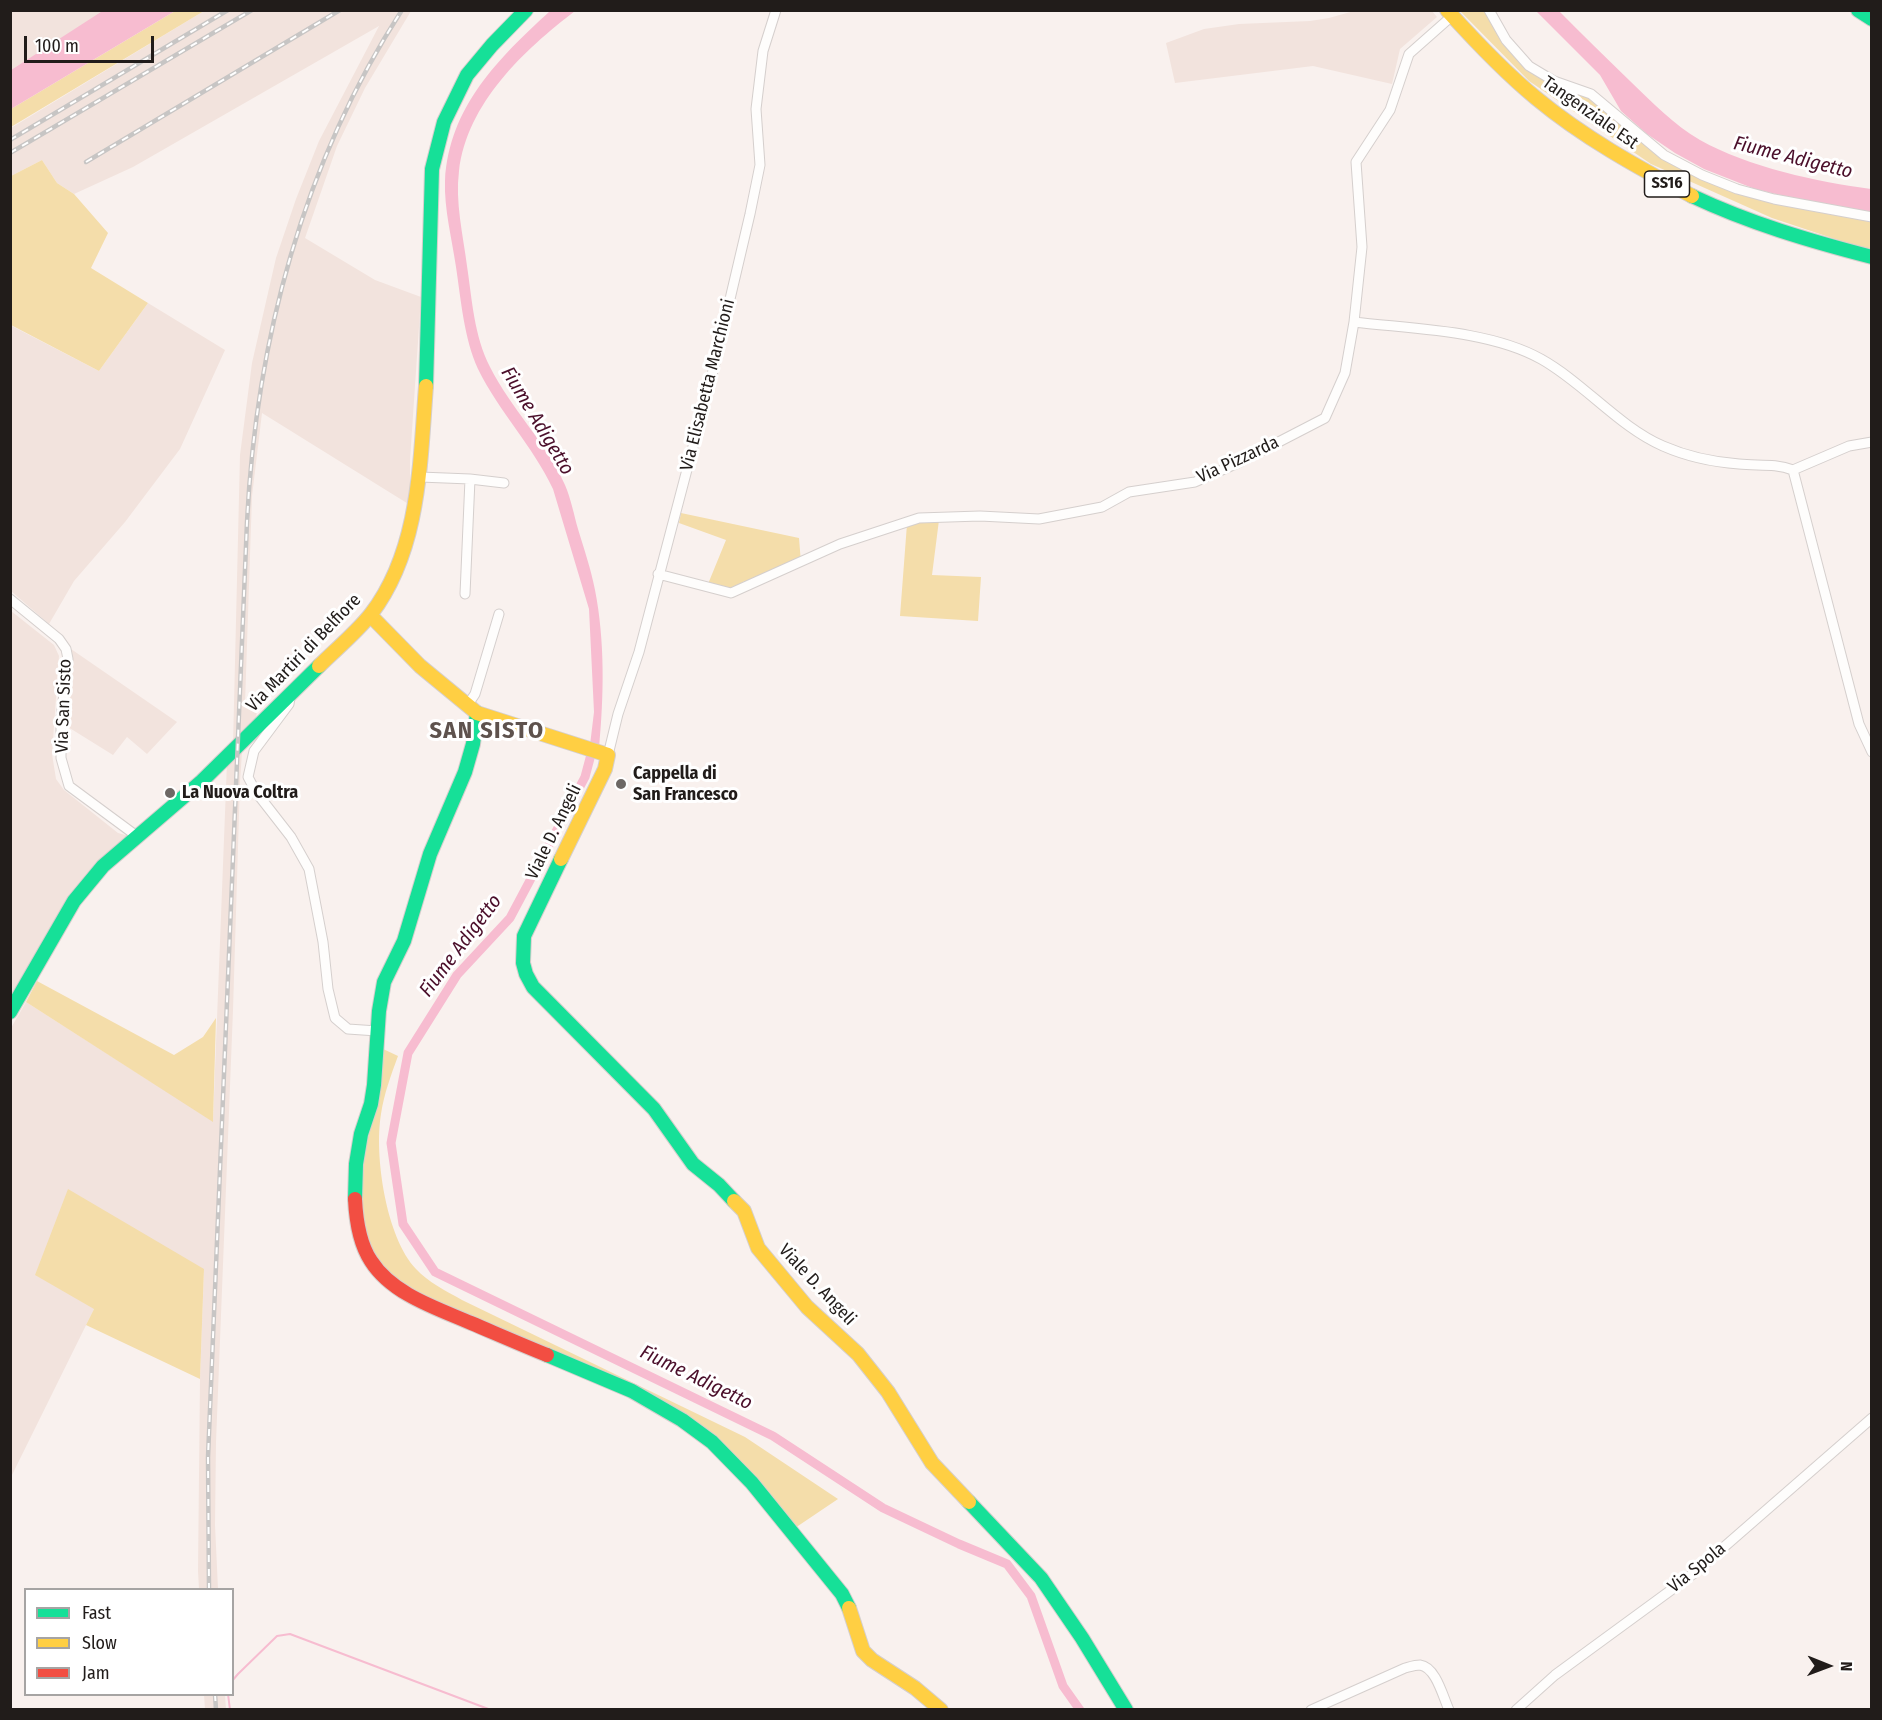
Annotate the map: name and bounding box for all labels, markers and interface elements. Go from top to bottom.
scale bar [27,24,158,62]
text: 100 m [35,35,79,57]
street label: Tangenziale Est [1538,72,1642,154]
water label: Fiume Adigetto [1731,132,1855,184]
road number: SS16 [1644,171,1690,197]
street label: Via Elisabetta Marchioni [676,297,740,473]
water label: Fiume Adigetto [495,363,579,479]
street label: Via Pizzarda [1194,432,1282,488]
street label: Via Martiri di Belfiore [242,590,366,716]
street label: Via San Sisto [52,658,76,754]
district label: SAN SISTO [429,717,545,745]
place label: Cappella di San Francesco [633,763,738,806]
marker: Cappella di San Francesco [614,777,628,791]
street label: Viale D. Angeli [522,781,586,883]
place label: La Nuova Coltra [182,782,298,804]
marker: La Nuova Coltra [163,786,177,800]
water label: Fiume Adigetto [415,890,507,1002]
street label: Viale D. Angeli [774,1240,860,1330]
water label: Fiume Adigetto [636,1340,756,1416]
street label: Via Spola [1664,1538,1730,1598]
legend [24,1588,234,1696]
text: Fast [82,1602,111,1624]
text: Slow [82,1632,117,1654]
north arrow [1798,1636,1858,1696]
text: N [1837,1661,1856,1671]
text: Jam [82,1662,110,1684]

